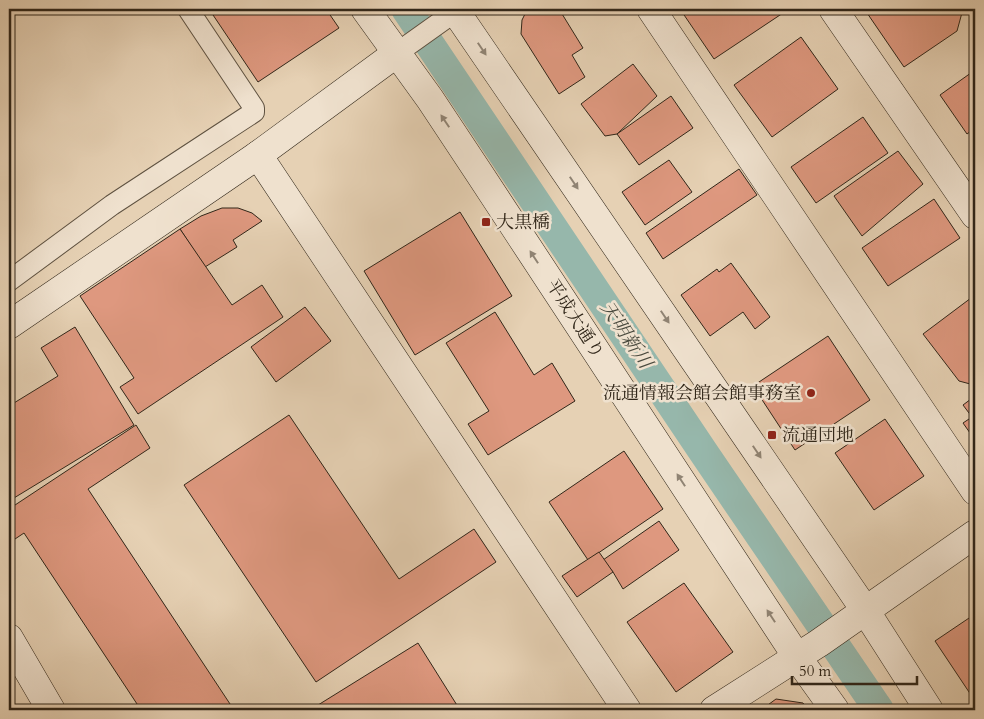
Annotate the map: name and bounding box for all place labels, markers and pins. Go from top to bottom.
place label: 大黒橋 [496,210,550,235]
marker: 大黒橋 [480,216,492,228]
place label: 流通情報会館会館事務室 [603,381,801,406]
marker: 流通情報会館会館事務室 [805,387,817,399]
place label: 流通団地 [782,423,854,448]
marker: 流通団地 [766,429,778,441]

